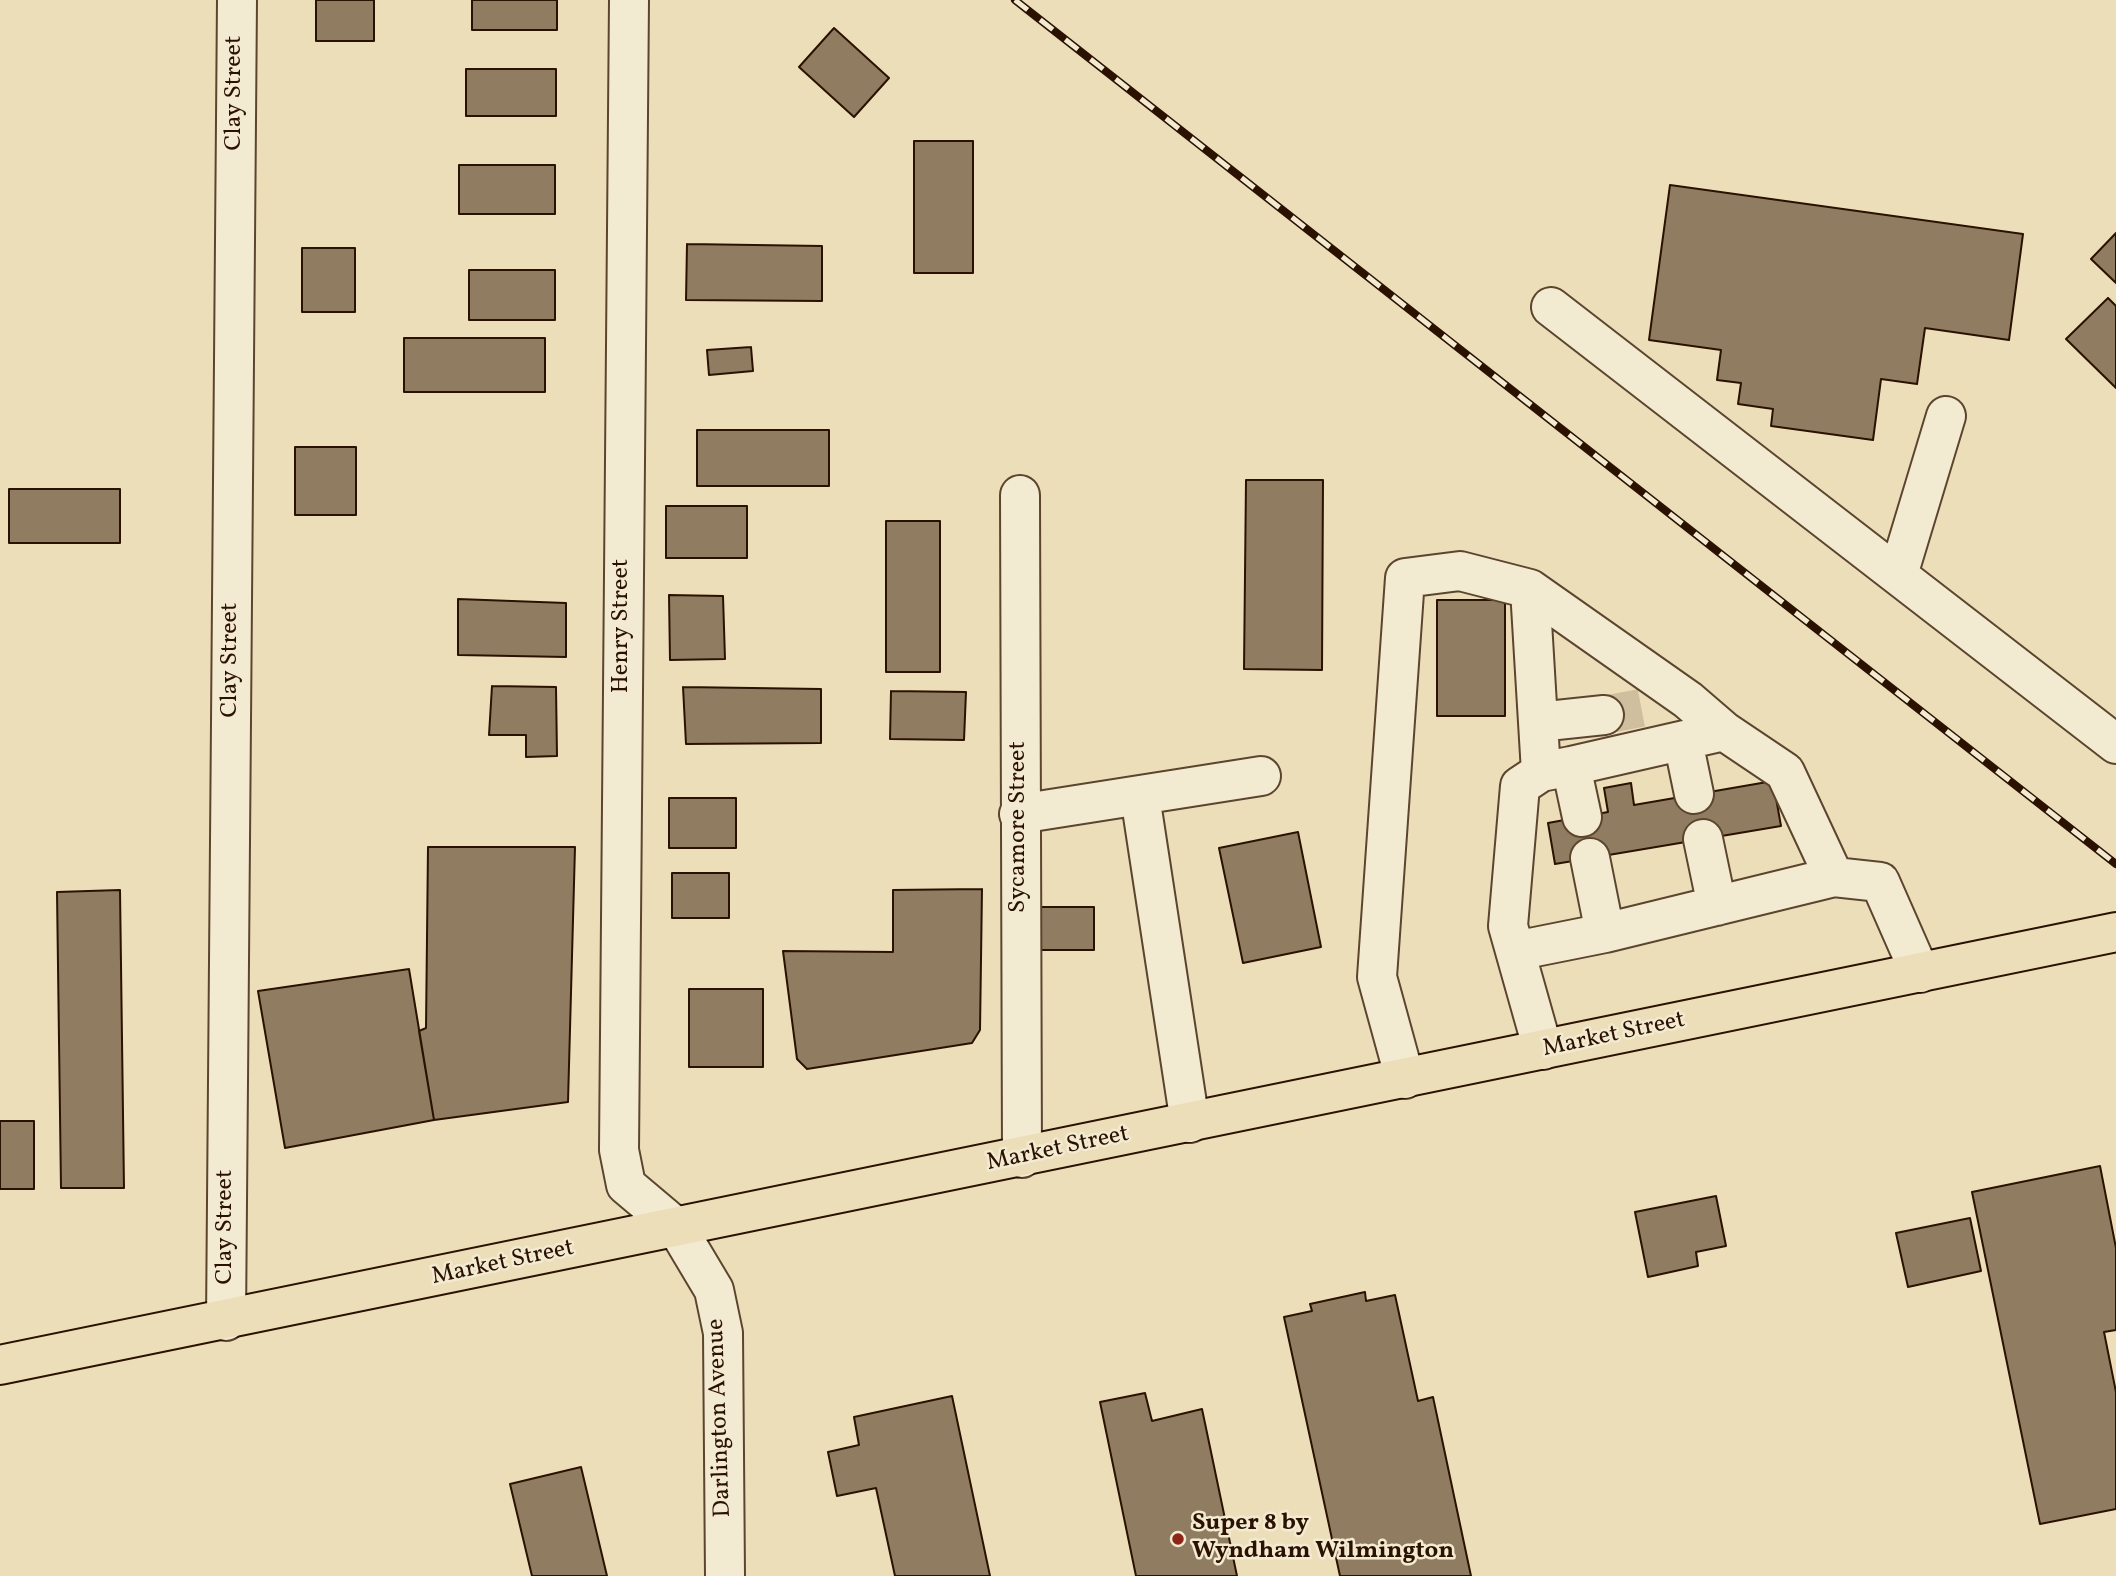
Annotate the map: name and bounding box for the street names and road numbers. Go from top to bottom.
street label: Clay Street [222,36,250,150]
street label: Henry Street [609,559,637,693]
street label: Clay Street [218,603,246,717]
street label: Sycamore Street [1006,741,1034,913]
street label: Market Street [1540,1007,1688,1065]
street label: Market Street [984,1121,1132,1179]
street label: Clay Street [213,1170,241,1284]
street label: Market Street [429,1235,577,1293]
street label: Darlington Avenue [703,1318,739,1518]

